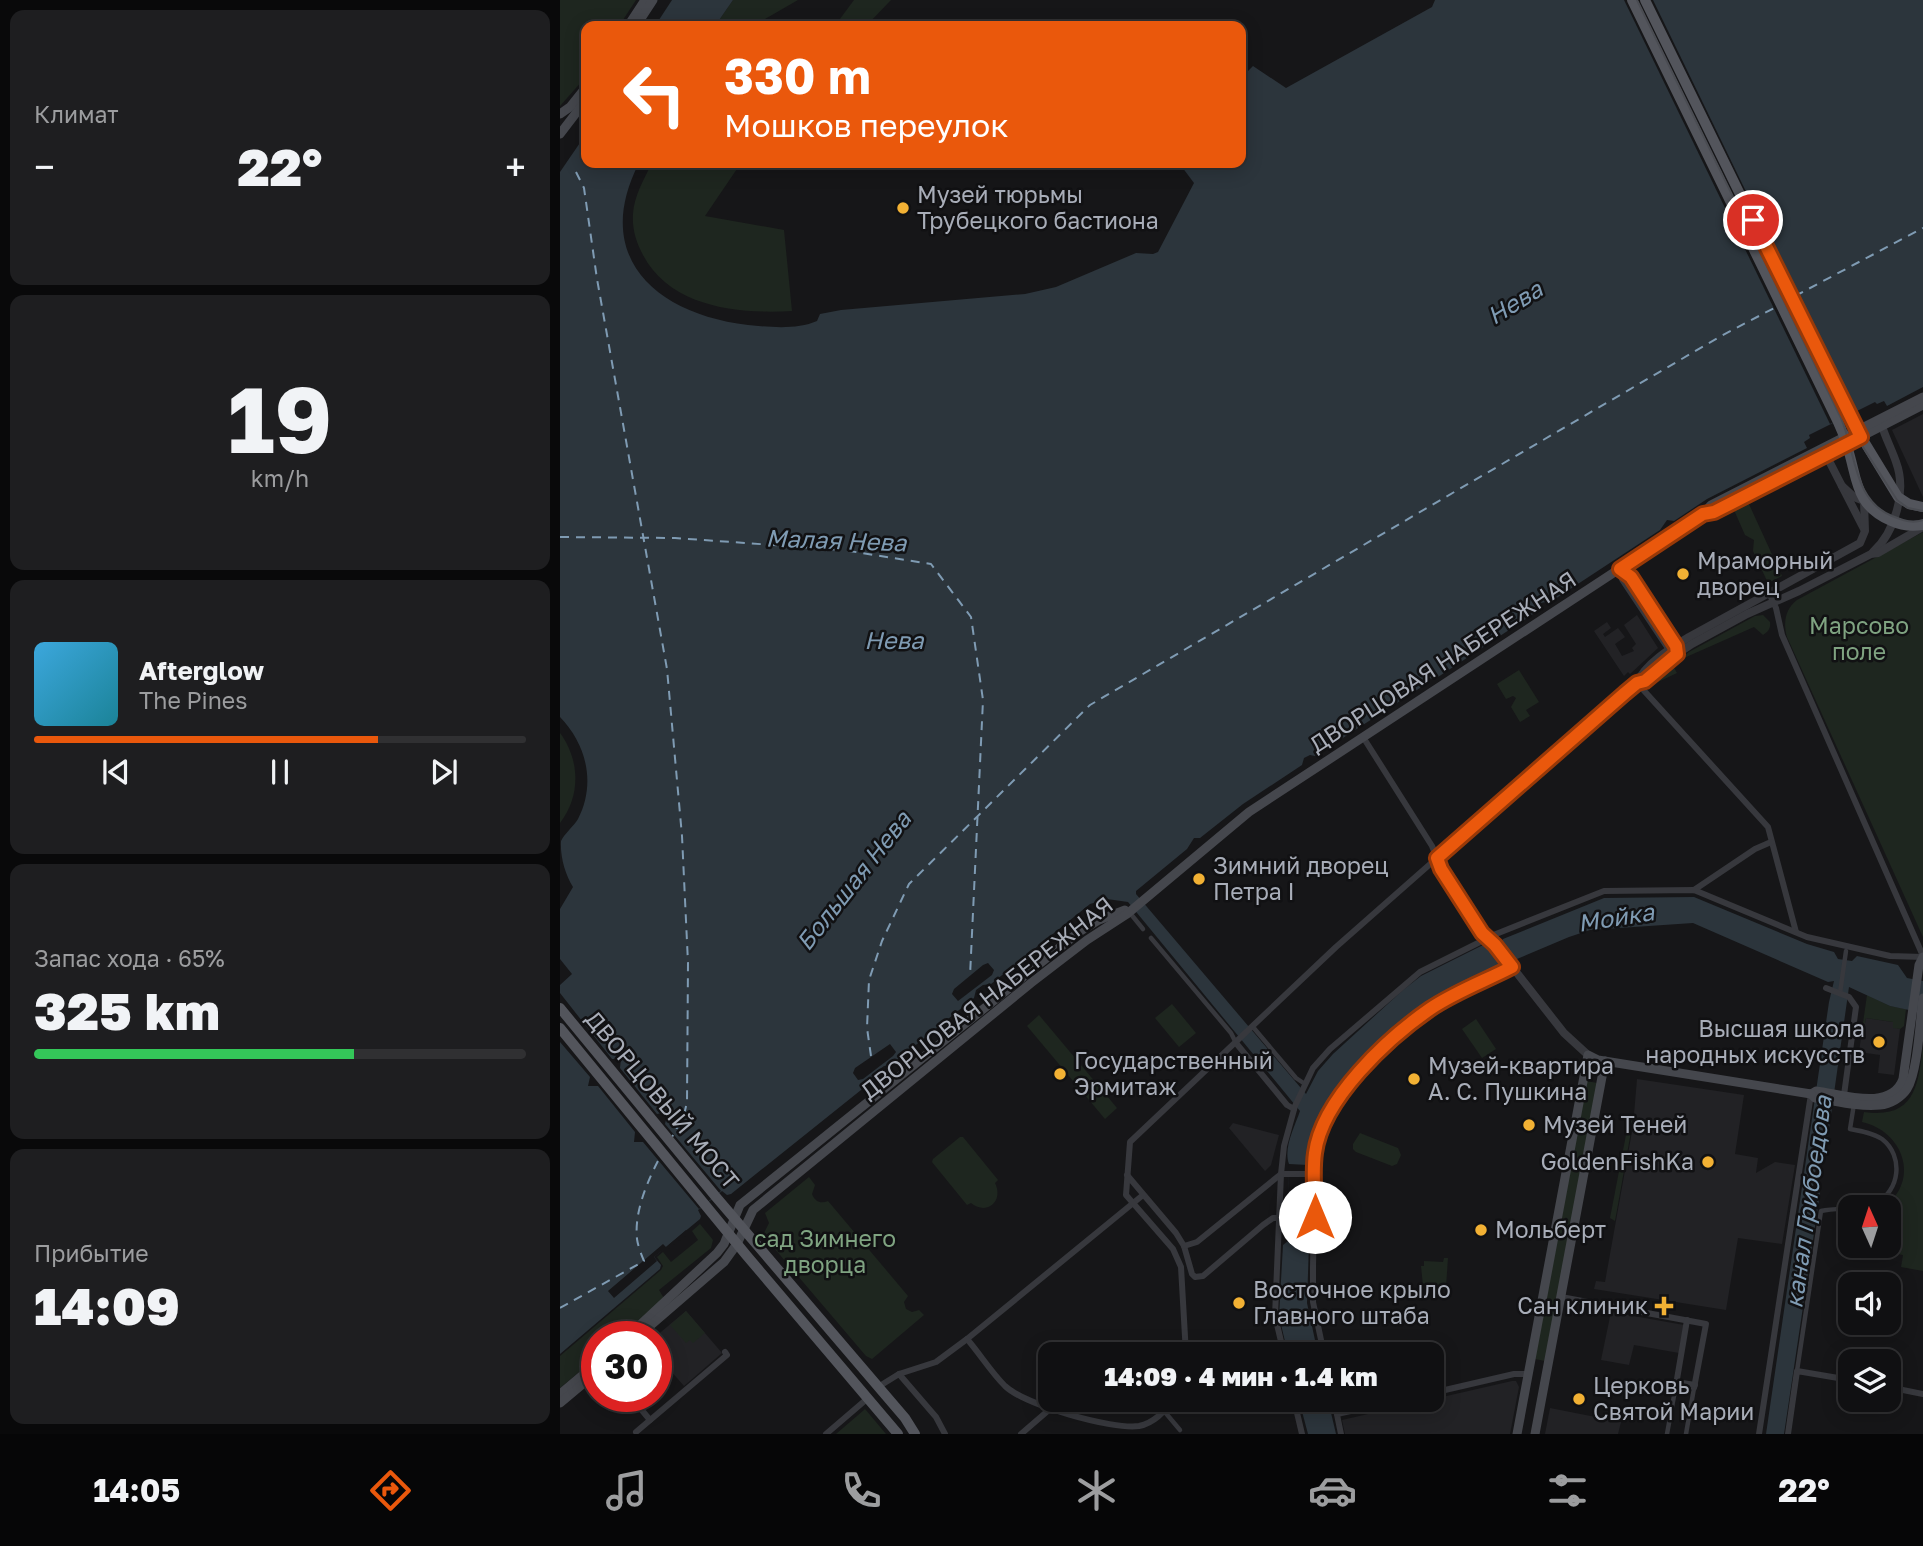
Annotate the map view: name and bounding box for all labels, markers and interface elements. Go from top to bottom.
text: 330 m [724,46,871,105]
icon: left [609,49,700,140]
text: Климат [34,100,119,128]
text: Мошков переулок [724,106,1009,144]
text: 22° [238,135,322,197]
text: − [34,144,55,189]
text: + [505,144,526,189]
place label: Музей тюрьмы Трубецкого бастиона [917,180,1159,234]
pin [1723,190,1783,250]
marker: Музей тюрьмы Трубецкого бастиона [895,200,911,216]
icon: arrive [1734,201,1772,239]
water label: Нева [1481,273,1548,330]
text: 19 [228,364,332,473]
text: km/h [251,464,309,492]
water label: Малая Нева [765,523,908,556]
place label: Мраморный дворец [1697,546,1833,600]
street label: ДВОРЦОВАЯ НАБЕРЕЖНАЯ [1304,564,1581,758]
marker: Мраморный дворец [1675,566,1691,582]
park label: Марсово поле [1809,611,1909,665]
water label: Нева [864,625,925,654]
text: Afterglow [139,655,264,686]
text: The Pines [139,686,247,714]
icon: previous [97,753,135,791]
icon: pause [261,753,299,791]
icon: next [425,753,463,791]
water label: Большая Нева [789,804,917,955]
place label: Зимний дворец Петра I [1213,851,1389,905]
marker: Зимний дворец Петра I [1191,871,1207,887]
street label: ДВОРЦОВАЯ НАБЕРЕЖНАЯ [855,890,1118,1104]
water label: Мойка [1576,896,1657,937]
text: Запас хода · 65% [34,944,225,972]
text: 325 km [34,979,220,1041]
street label: ДВОРЦОВЫЙ МОСТ [580,1005,745,1194]
place label: Высшая школа народных искусств [1645,1014,1865,1068]
marker: Высшая школа народных искусств [1871,1034,1887,1050]
place label: Государственный Эрмитаж [1074,1046,1273,1100]
place label: Музей-квартира А. С. Пушкина [1428,1051,1614,1105]
marker: Государственный Эрмитаж [1052,1066,1068,1082]
marker: Музей-квартира А. С. Пушкина [1406,1071,1422,1087]
water label: канал Грибоедова [1778,1092,1837,1310]
place label: Музей Теней [1543,1110,1687,1138]
marker: Музей Теней [1521,1117,1537,1133]
place label: GoldenFishKa [1540,1147,1694,1175]
marker: GoldenFishKa [1700,1154,1716,1170]
position arrow [1278,1180,1352,1254]
north arrow [1838,1195,1900,1258]
map controls [1838,1195,1901,1412]
place label: Мольберт [1495,1215,1606,1243]
marker: Мольберт [1473,1222,1489,1238]
park label: сад Зимнего дворца [754,1224,896,1278]
text: Прибытие [34,1239,149,1267]
button: sound [1838,1272,1901,1335]
text: 14:09 [34,1274,180,1336]
place label: Восточное крыло Главного штаба [1253,1275,1451,1329]
place label: Сан клиник [1517,1291,1648,1319]
marker: Восточное крыло Главного штаба [1231,1295,1247,1311]
marker: Сан клиник [1654,1296,1674,1316]
speed limit sign: 30 [581,1321,672,1412]
button: layers [1838,1349,1901,1412]
text: 14:09 · 4 мин · 1.4 km [1104,1361,1378,1392]
place label: Церковь Святой Марии [1593,1371,1754,1425]
marker: Церковь Святой Марии [1571,1391,1587,1407]
icon: directions [366,1466,415,1515]
icon: music [602,1466,651,1515]
icon: phone [837,1466,886,1515]
icon: climate [1072,1466,1121,1515]
icon: car [1308,1466,1357,1515]
icon: filters [1543,1466,1592,1515]
text: 14:05 [93,1471,180,1509]
text: 22° [1778,1471,1830,1509]

